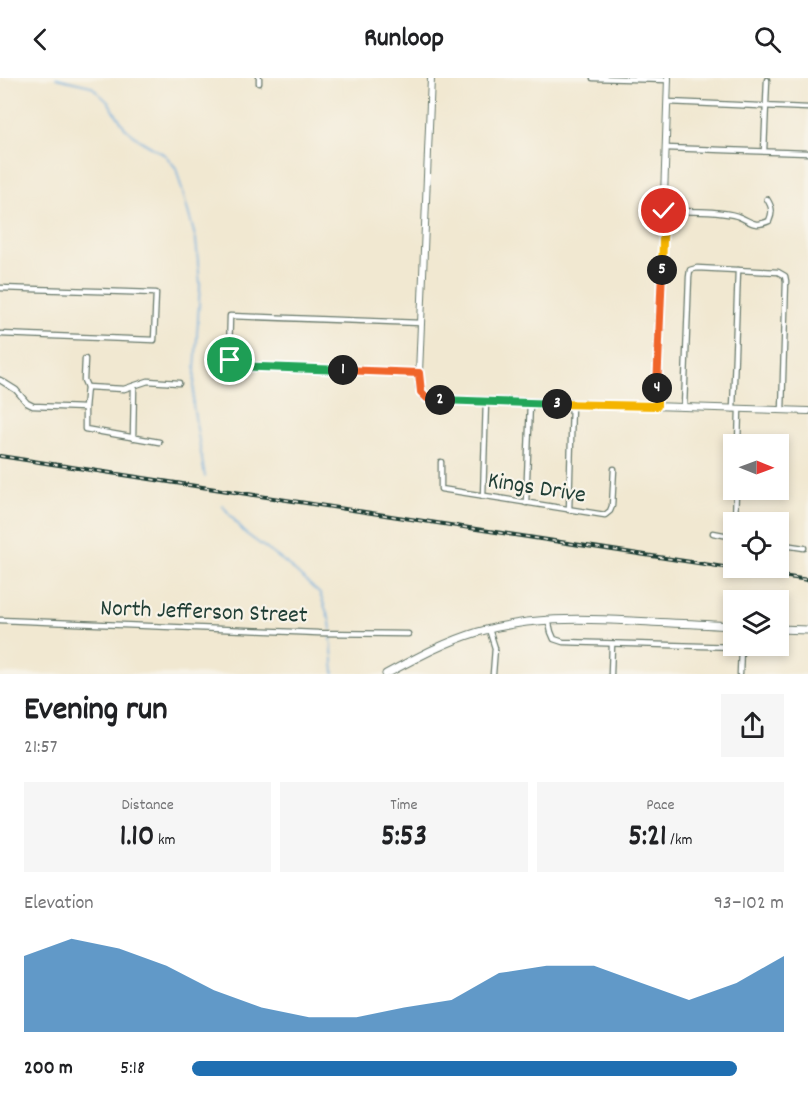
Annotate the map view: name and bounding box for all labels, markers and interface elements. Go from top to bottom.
text: Runloop [364,20,444,59]
icon: back [24,23,57,56]
icon: search [751,23,784,56]
pin [638,185,689,236]
icon: check [647,194,680,227]
pin: 5 [647,255,677,285]
text: 5 [658,258,666,281]
pin [204,334,255,385]
icon: arrive [213,343,246,376]
pin: 1 [328,355,358,385]
text: 1 [341,358,345,381]
pin: 4 [642,373,672,403]
text: 4 [654,376,660,399]
pin: 2 [425,385,455,415]
text: 2 [437,388,444,411]
pin: 3 [542,389,572,419]
text: 3 [553,392,561,415]
north arrow [723,434,789,500]
map controls [723,434,789,656]
street label: Kings Drive [485,464,588,513]
button: locate [723,512,789,578]
button: layers [723,590,789,656]
street label: North Jefferson Street [100,592,308,634]
text: Evening run [24,688,168,735]
button: share [721,694,784,757]
text: 21:57 [24,734,57,762]
text: Distance [122,794,174,817]
text: Time [390,794,418,817]
text: Pace [646,794,674,817]
text: 1.10 [120,817,154,860]
text: 5:53 [381,817,427,860]
text: 5:21 [628,817,667,860]
text: km [154,829,176,852]
text: /km [667,829,692,852]
text: Elevation [24,890,94,918]
text: 93–102 m [714,890,784,918]
text: 200 m [24,1055,73,1083]
text: 5:18 [120,1055,145,1083]

